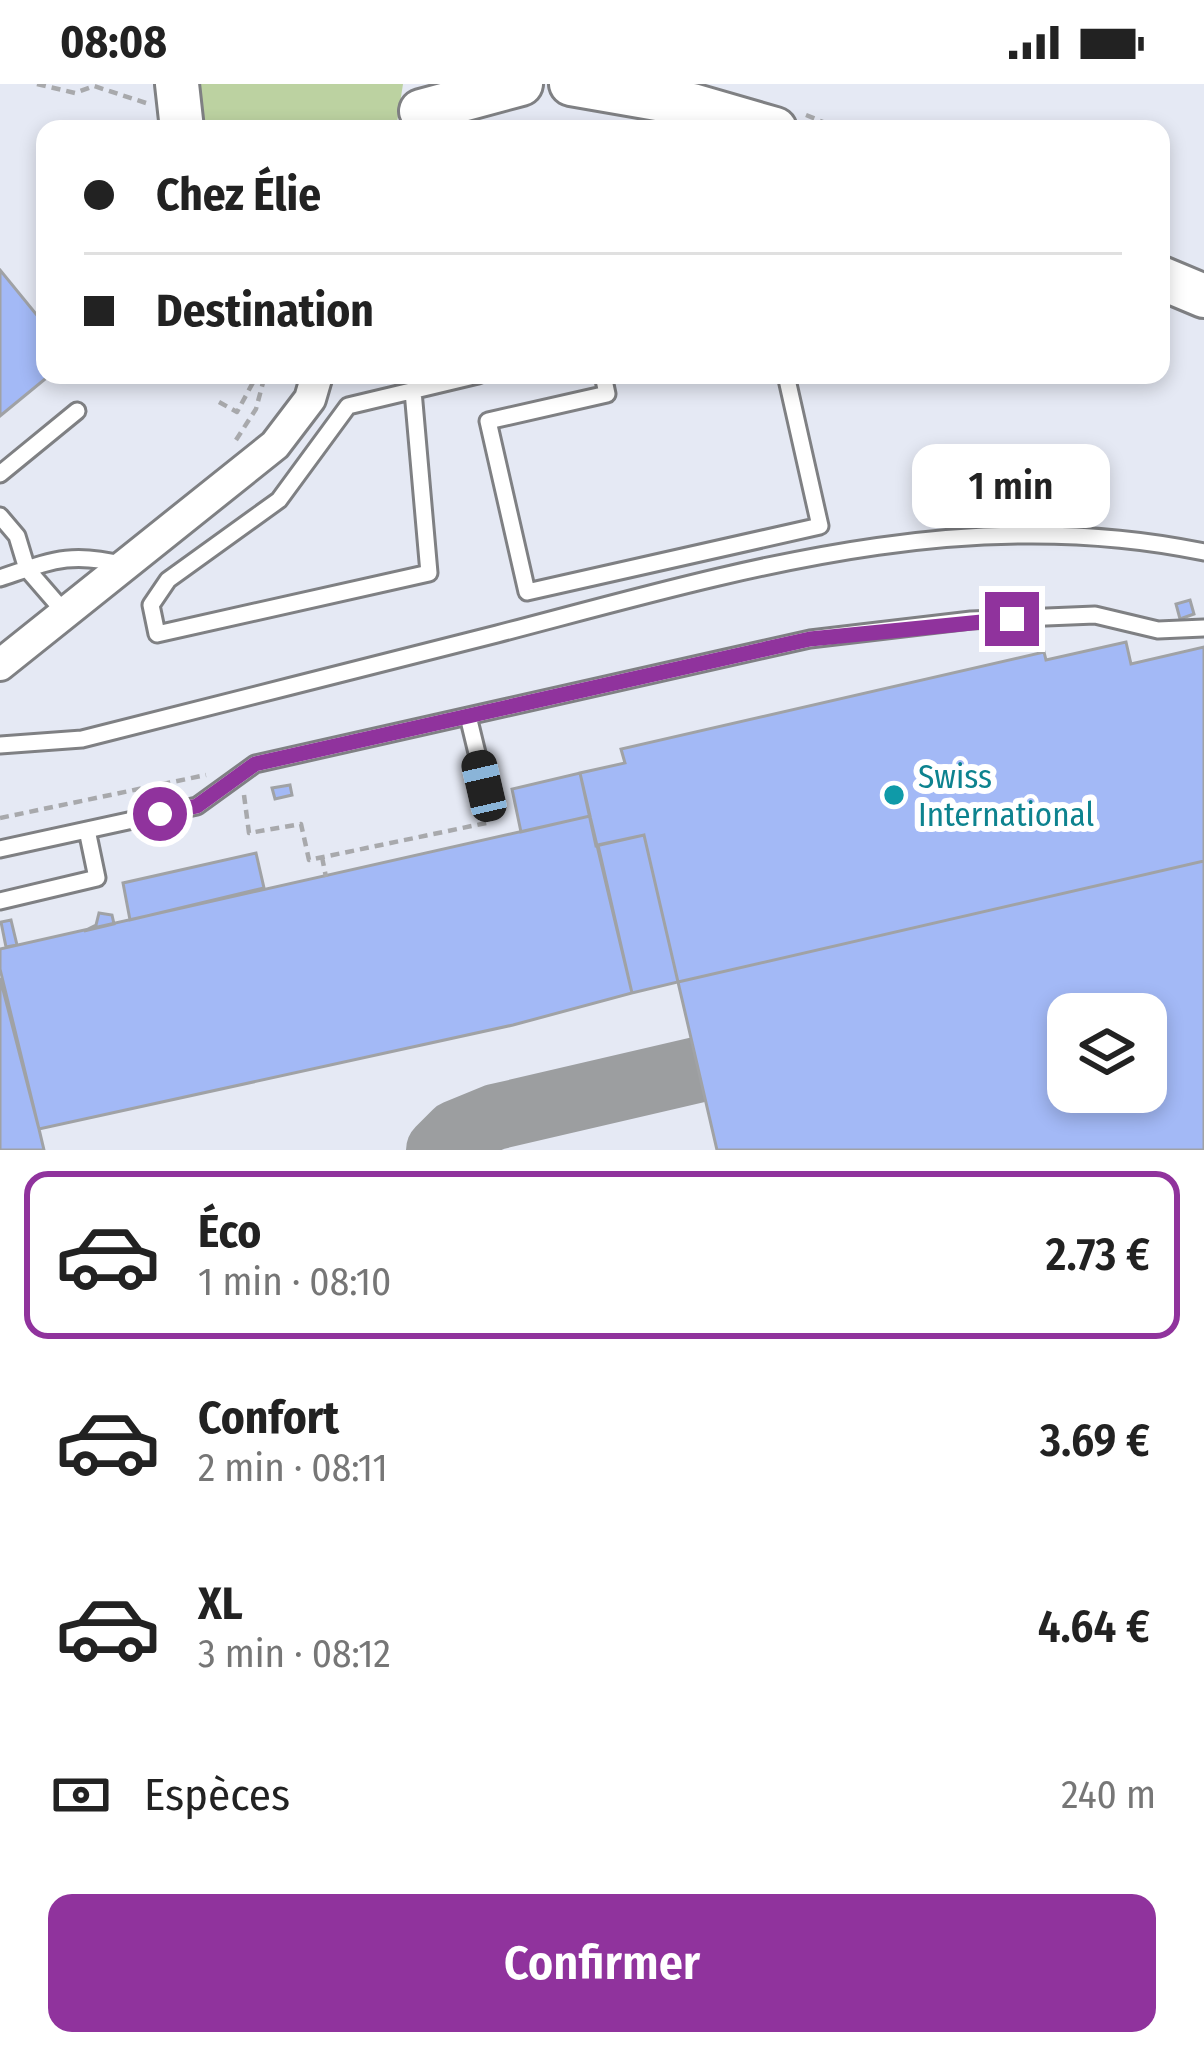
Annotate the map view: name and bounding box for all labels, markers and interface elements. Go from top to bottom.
text: 08:08 [60,15,167,69]
text: Chez Élie [156,168,321,222]
text: Destination [156,284,374,338]
callout: 1 min [913,445,1111,529]
text: 1 min [969,463,1053,509]
route end [985,592,1039,646]
car [458,747,510,825]
place label: Swiss International [918,757,1094,835]
marker: Swiss International [881,782,907,808]
route start [133,787,187,841]
map controls [1047,993,1167,1113]
button: layers [1047,993,1167,1113]
icon: car [54,1201,162,1309]
text: Éco [198,1205,261,1259]
text: 2.73 € [1046,1228,1150,1282]
text: 1 min · 08:10 [198,1259,391,1305]
icon: car [54,1387,162,1495]
text: Confort [198,1391,339,1445]
text: 3.69 € [1040,1414,1150,1468]
text: 2 min · 08:11 [198,1445,388,1491]
icon: car [54,1573,162,1681]
text: XL [198,1577,243,1631]
text: 4.64 € [1038,1600,1150,1654]
text: 3 min · 08:12 [198,1631,391,1677]
icon: cash [48,1762,114,1828]
text: Espèces [144,1768,290,1822]
text: 240 m [1061,1772,1156,1818]
button: Confirmer [48,1894,1156,2032]

